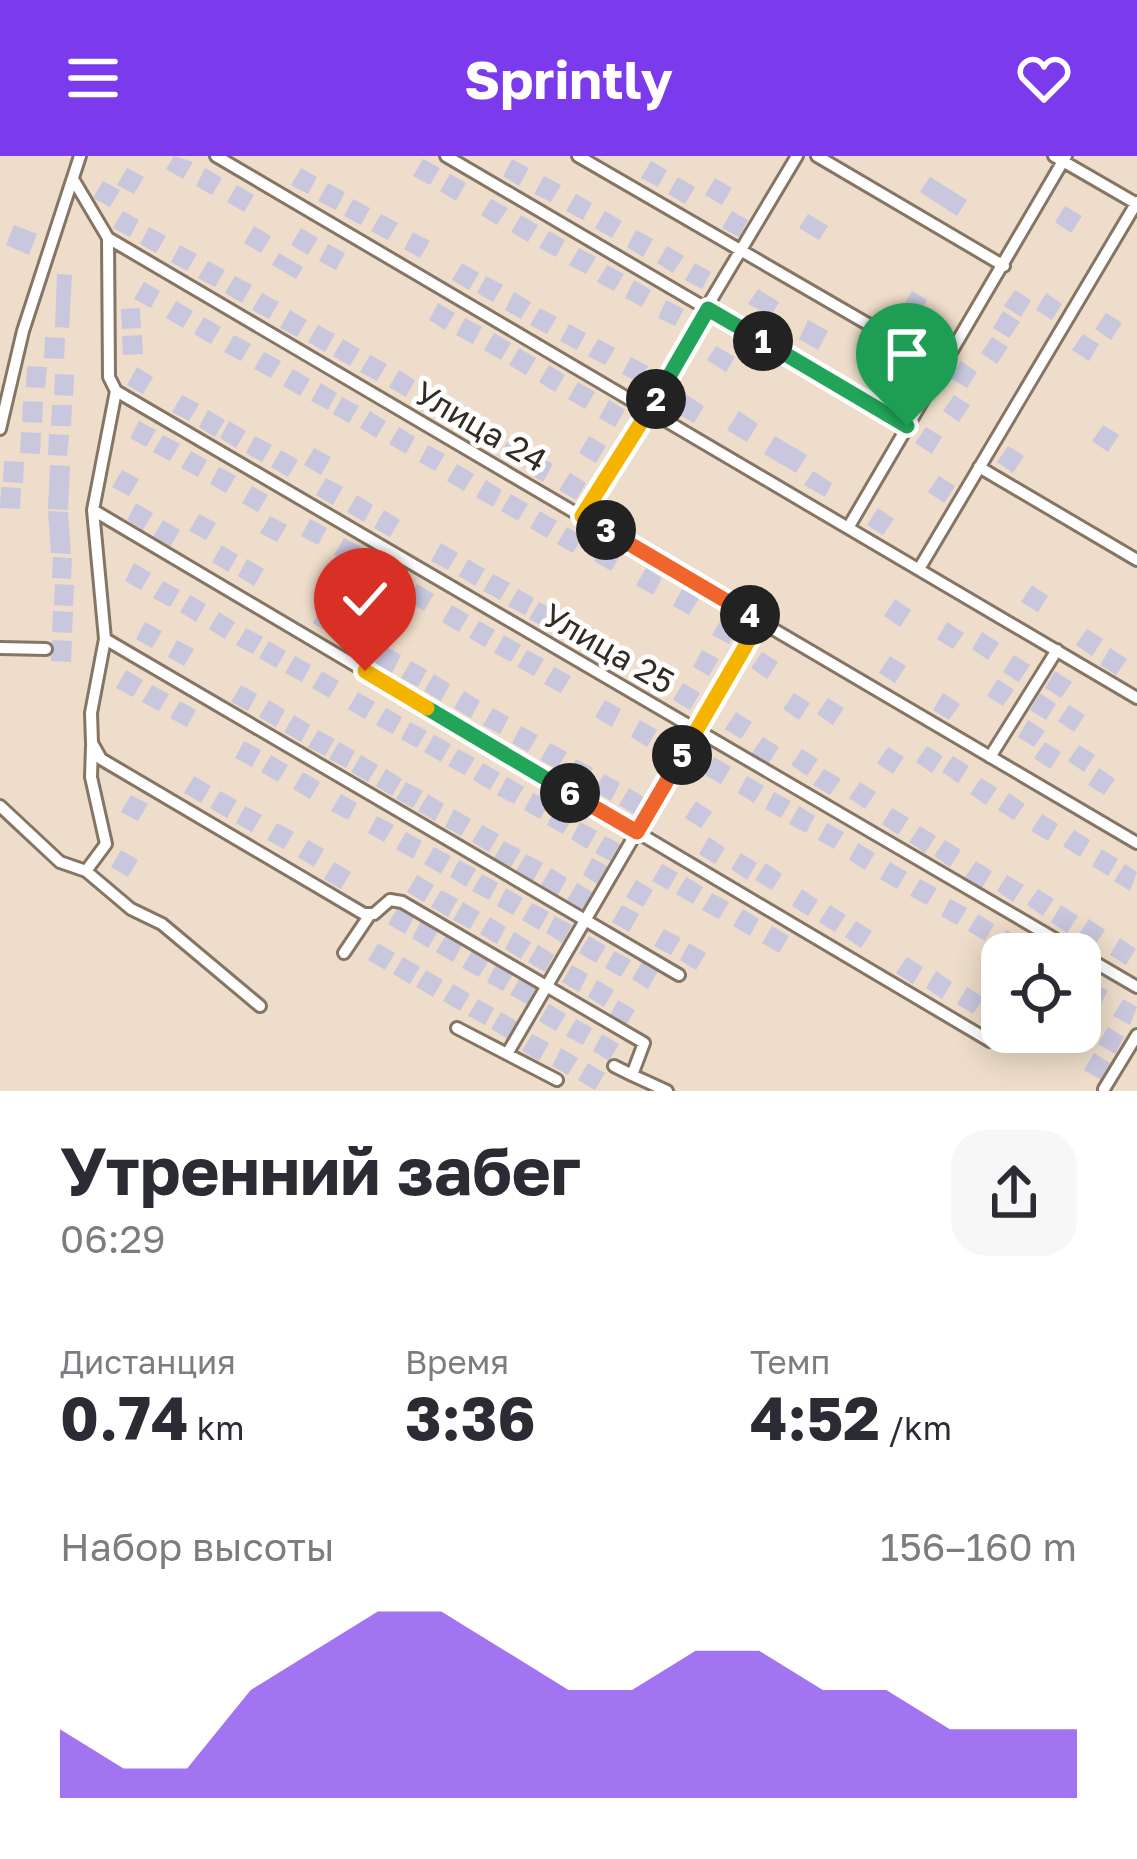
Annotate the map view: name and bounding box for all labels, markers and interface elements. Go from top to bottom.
icon: menu [60,45,126,111]
icon: heart [1011,45,1077,111]
text: Sprintly [464,46,673,111]
pin [856,303,958,426]
pin: 1 [733,311,793,371]
text: 1 [755,321,772,360]
icon: arrive [874,321,940,387]
pin: 2 [626,369,686,429]
street label: Улица 24 [408,373,554,479]
text: 2 [646,379,666,418]
pin: 3 [576,500,636,560]
text: 3 [596,510,616,549]
pin [314,548,416,671]
icon: check [332,566,398,632]
pin: 4 [720,585,780,645]
street label: Улица 25 [537,595,681,701]
text: 4 [740,595,760,634]
pin: 5 [652,725,712,785]
text: 5 [672,735,692,774]
pin: 6 [540,763,600,823]
text: 6 [560,773,580,812]
map controls [981,933,1101,1053]
button: locate [981,933,1101,1053]
text: Утренний забег [60,1130,581,1210]
button: share [951,1130,1077,1256]
text: 06:29 [60,1215,166,1262]
text: Дистанция [60,1342,236,1381]
text: Время [405,1342,509,1381]
text: Темп [750,1342,830,1381]
text: 0.74 [60,1381,188,1453]
text: 3:36 [405,1381,536,1453]
text: 4:52 [750,1381,880,1453]
text: km [188,1408,245,1447]
text: /km [880,1408,952,1447]
text: Набор высоты [60,1523,334,1570]
text: 156–160 m [880,1523,1077,1570]

